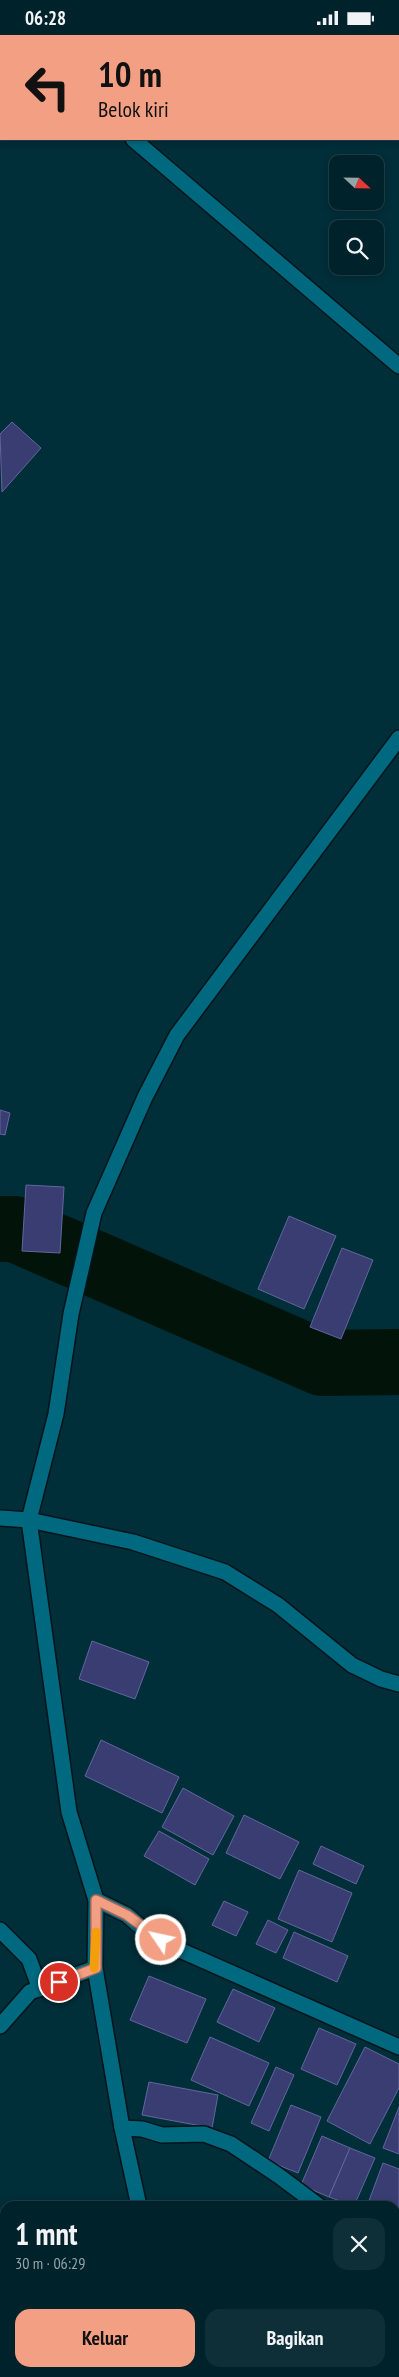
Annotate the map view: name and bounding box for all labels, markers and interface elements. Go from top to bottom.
text: 06:28 [25,6,66,30]
text: 10 m [98,51,162,97]
icon: left [15,55,80,120]
text: Belok kiri [98,95,169,123]
north arrow [329,155,384,210]
map controls [329,155,384,275]
button: search [329,220,384,275]
position arrow [134,1913,186,1965]
pin [38,1961,80,2003]
icon: arrive [45,1968,73,1996]
text: 1 mnt [15,2214,78,2253]
button: close [333,2218,385,2270]
text: 30 m · 06:29 [15,2253,86,2273]
button: Keluar [15,2309,195,2367]
button: Bagikan [205,2309,385,2367]

